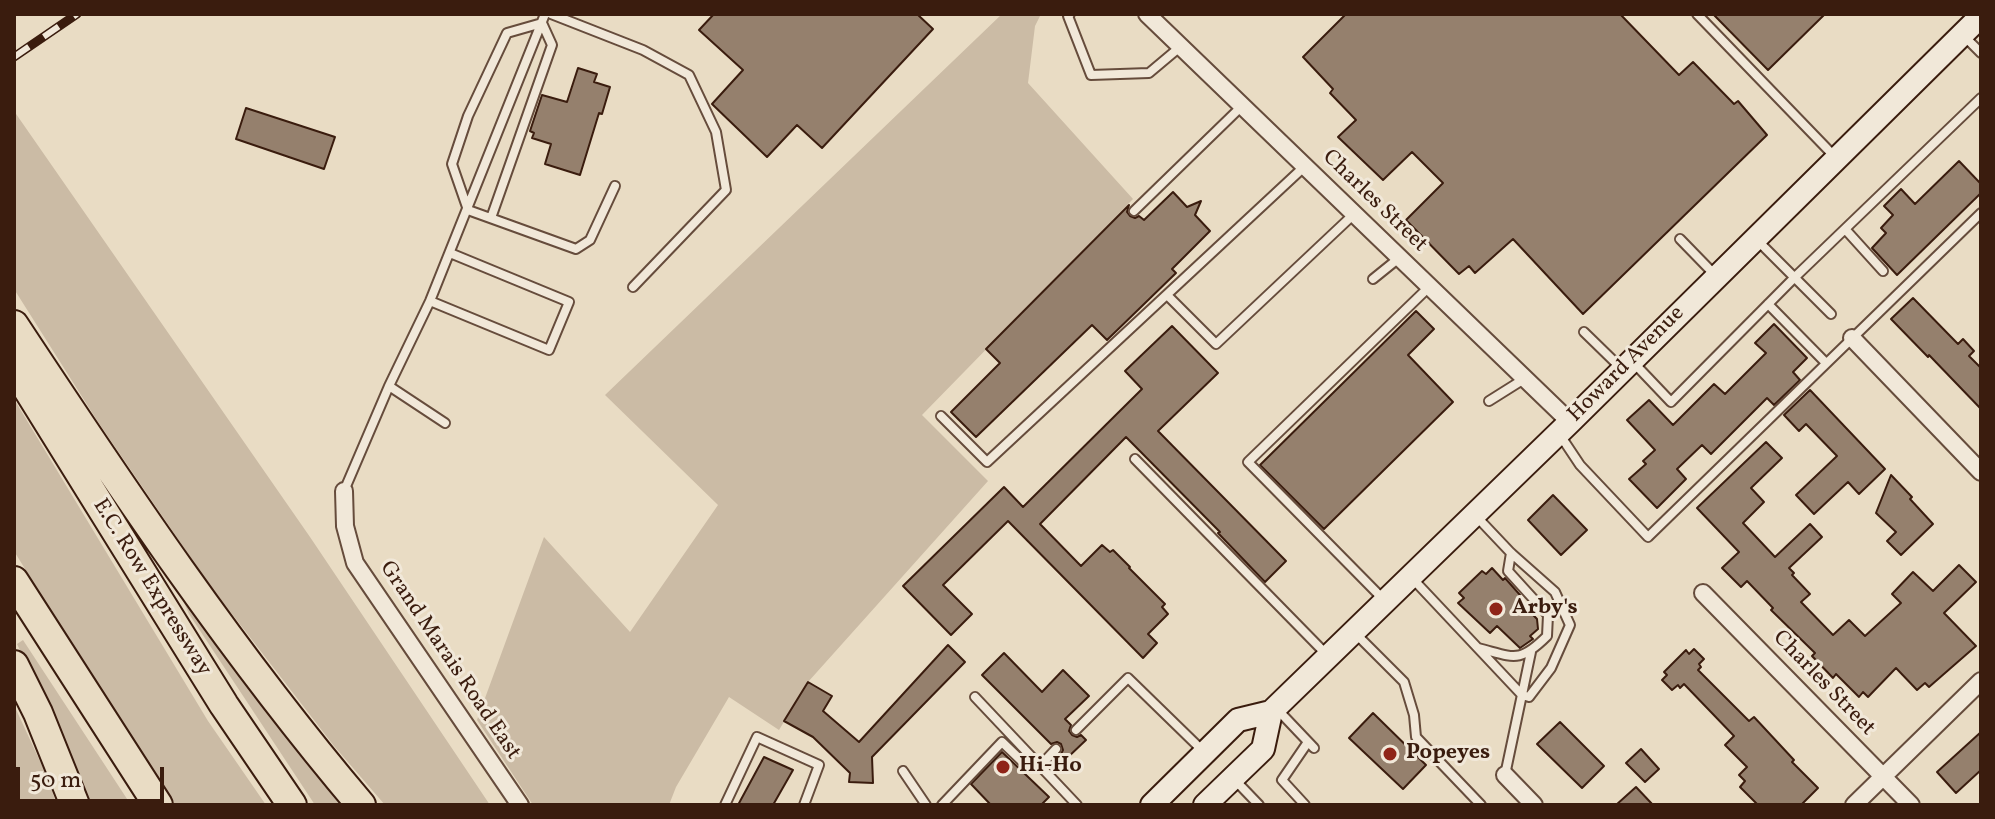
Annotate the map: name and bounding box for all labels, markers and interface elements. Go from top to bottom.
street label: Charles Street [1316,145,1432,259]
street label: Howard Avenue [1563,301,1691,429]
street label: E.C. Row Expressway [86,495,216,681]
street label: Grand Marais Road East [373,557,525,765]
place label: Arby's [1512,596,1578,622]
marker: Arby's [1487,600,1505,618]
street label: Charles Street [1766,626,1880,742]
place label: Popeyes [1406,741,1490,767]
marker: Popeyes [1381,745,1399,763]
scale bar [20,751,168,801]
place label: Hi-Ho [1019,754,1082,780]
marker: Hi-Ho [994,758,1012,776]
text: 50 m [30,764,82,798]

